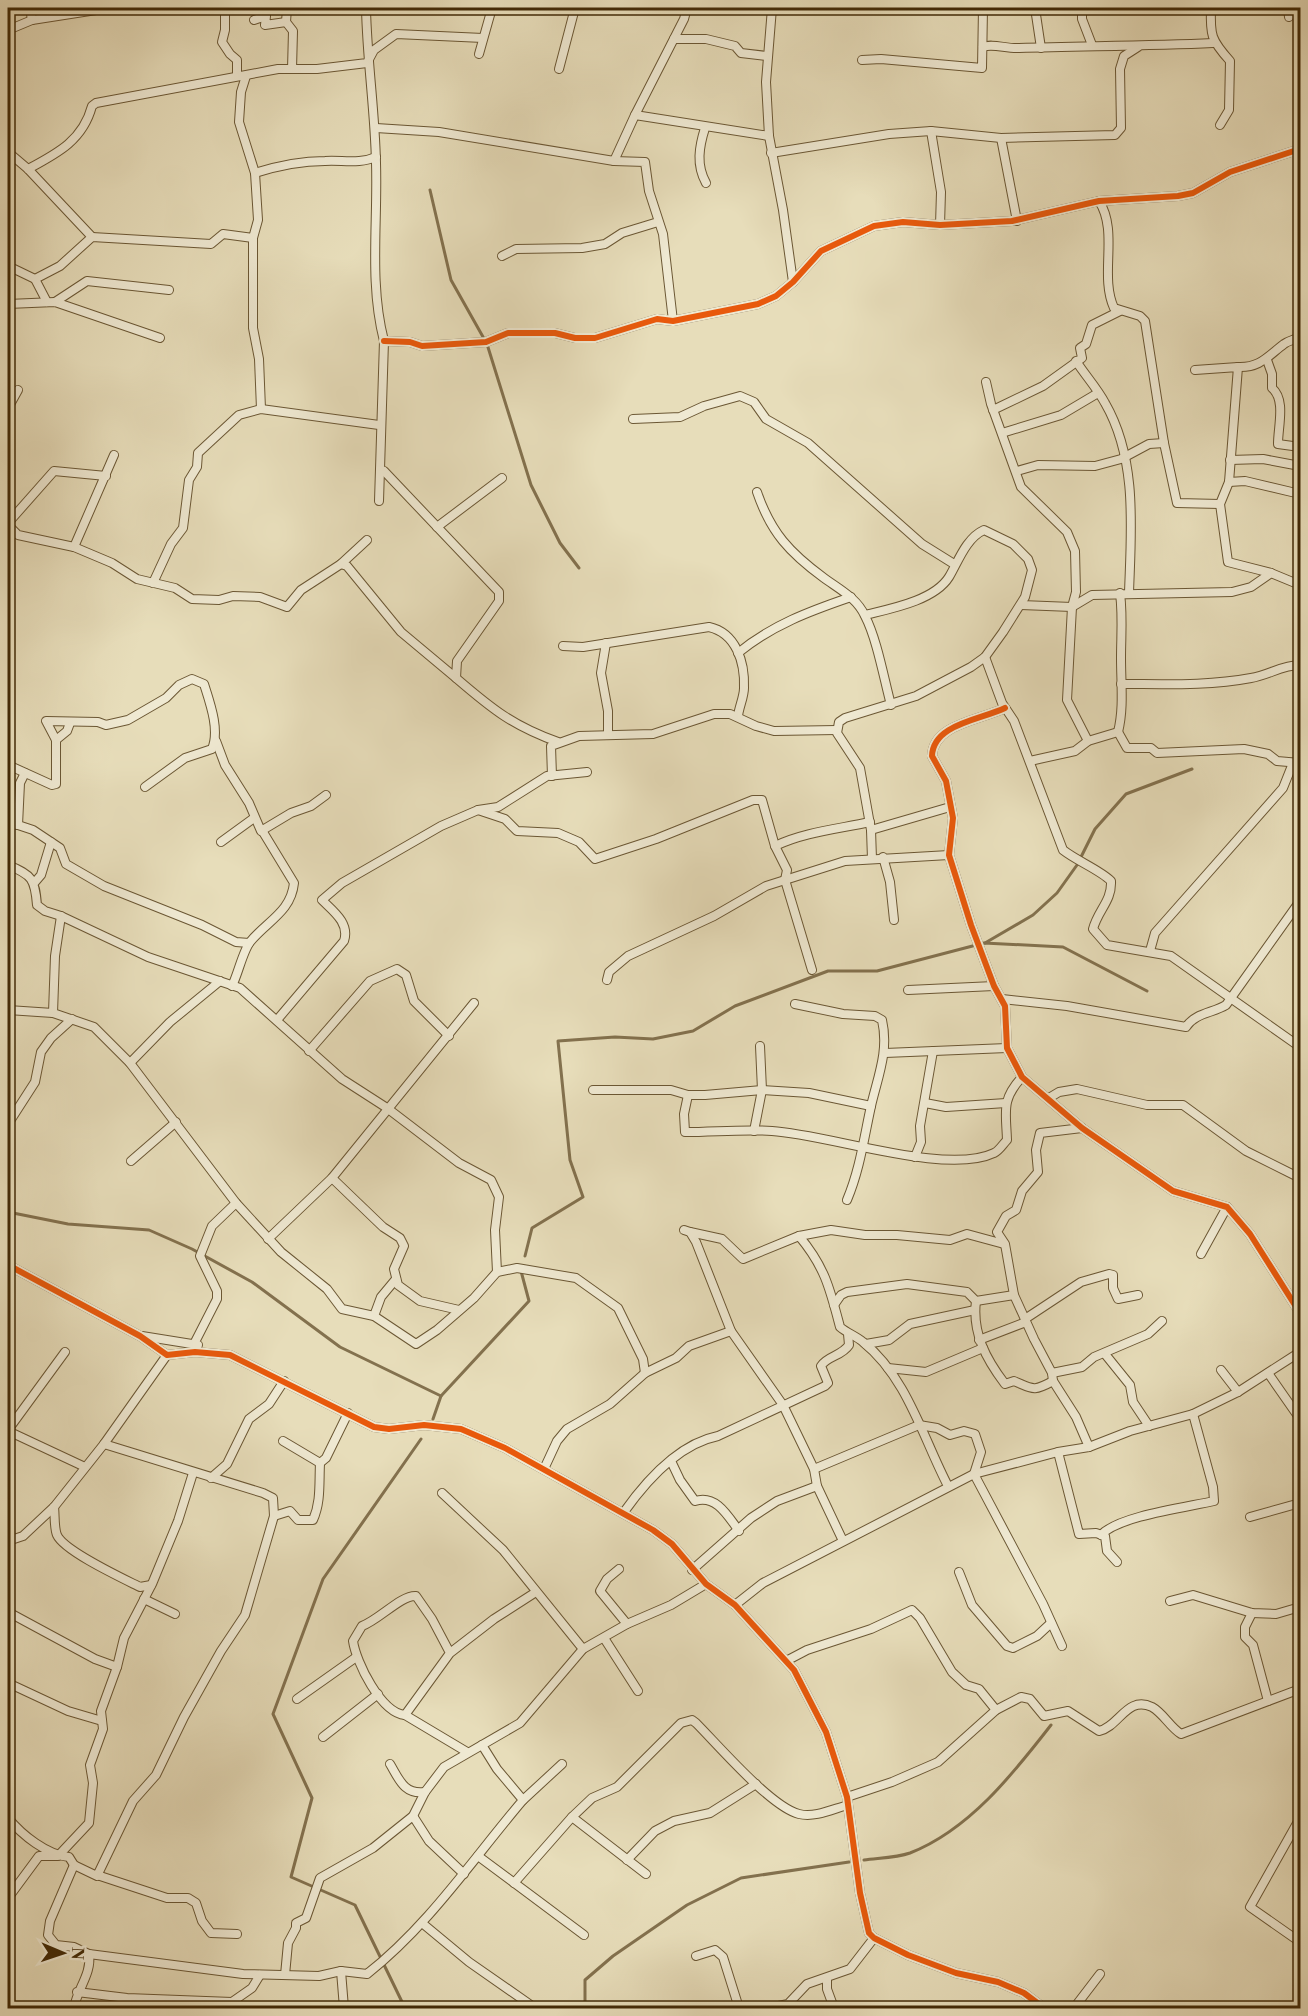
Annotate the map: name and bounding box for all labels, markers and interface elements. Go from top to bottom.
north arrow [33,1923,93,1983]
text: N [67,1947,87,1961]

